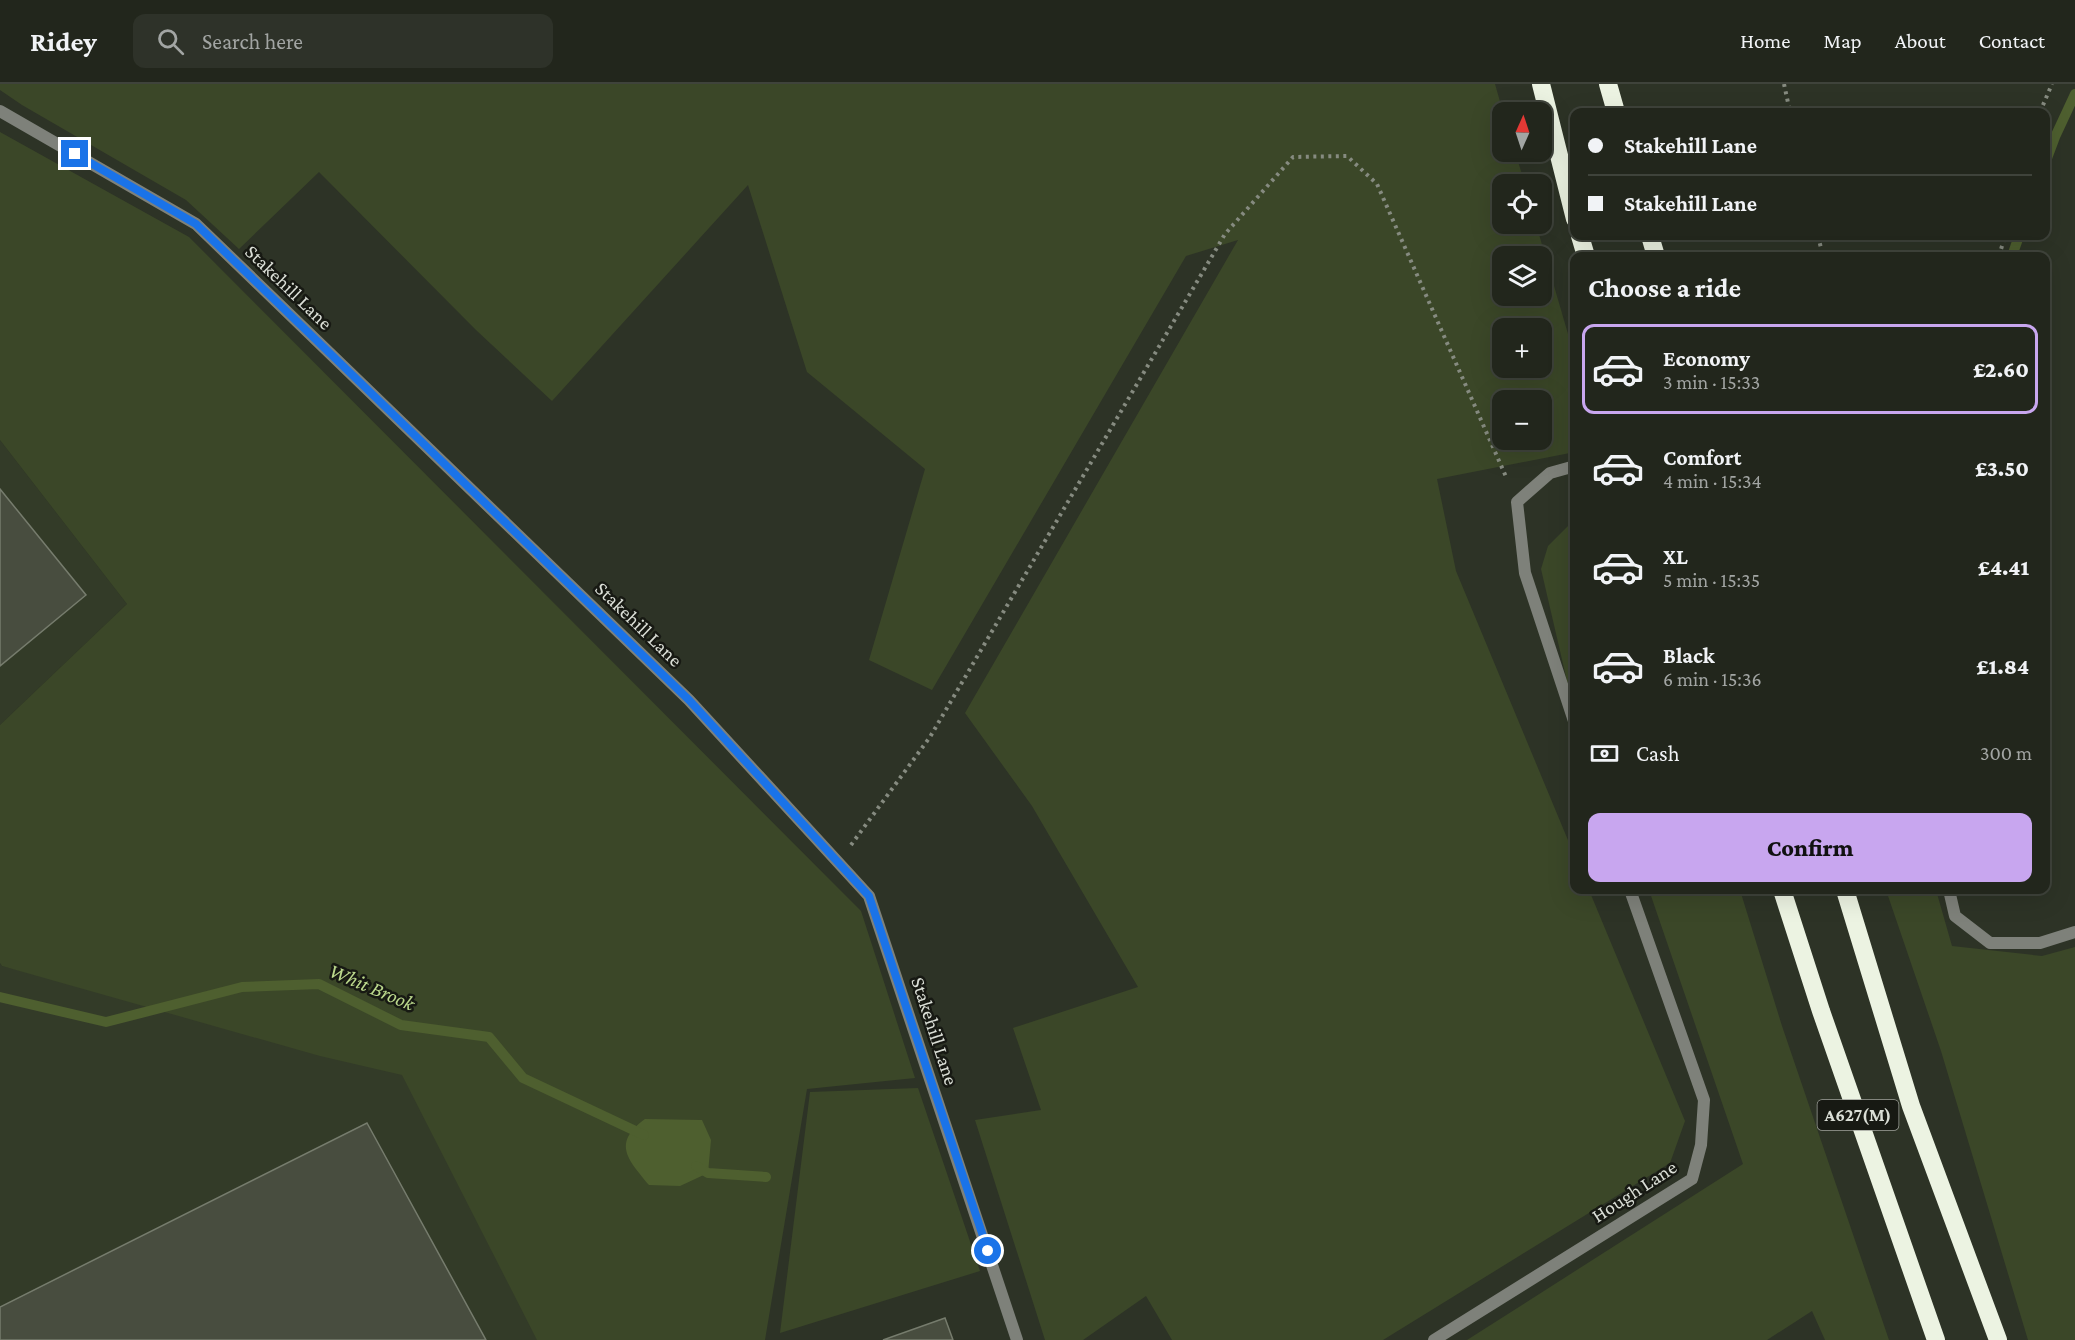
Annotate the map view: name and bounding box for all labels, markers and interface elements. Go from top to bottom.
search box [133,14,553,68]
icon: search [154,25,187,58]
text: Ridey [30,26,97,57]
text: Search here [202,29,303,54]
text: Home [1740,29,1790,53]
text: Map [1823,29,1862,53]
text: About [1895,29,1946,53]
text: Contact [1979,29,2045,53]
north arrow [1492,102,1552,162]
map controls [1492,102,1552,450]
text: Stakehill Lane [1624,133,1757,158]
route end [61,140,88,167]
button: locate [1492,174,1552,234]
text: Stakehill Lane [1624,191,1757,216]
street label: Stakehill Lane [241,240,337,334]
button: layers [1492,246,1552,306]
text: Choose a ride [1588,273,1741,303]
button: + [1492,318,1552,378]
icon: car [1591,342,1645,396]
text: Economy [1663,346,1750,371]
text: £2.60 [1973,357,2029,382]
text: 3 min · 15:33 [1663,371,1760,393]
button: − [1492,390,1552,450]
icon: car [1591,441,1645,495]
text: Comfort [1663,445,1741,470]
text: £3.50 [1975,456,2029,481]
text: 4 min · 15:34 [1663,470,1762,492]
icon: car [1591,540,1645,594]
text: XL [1663,544,1688,569]
text: £4.41 [1978,555,2029,580]
text: 5 min · 15:35 [1663,569,1760,591]
street label: Stakehill Lane [591,577,687,671]
icon: car [1591,639,1645,693]
text: Black [1663,643,1715,668]
text: £1.84 [1976,654,2029,679]
text: 6 min · 15:36 [1663,668,1762,690]
icon: cash [1588,737,1621,770]
text: Cash [1636,741,1680,766]
text: 300 m [1980,742,2032,764]
button: Confirm [1588,813,2032,882]
water label: Whit Brook [326,958,419,1016]
street label: Stakehill Lane [907,974,963,1088]
road number: A627(M) [1818,1100,1898,1130]
street label: Hough Lane [1588,1155,1681,1227]
route start [974,1237,1001,1264]

